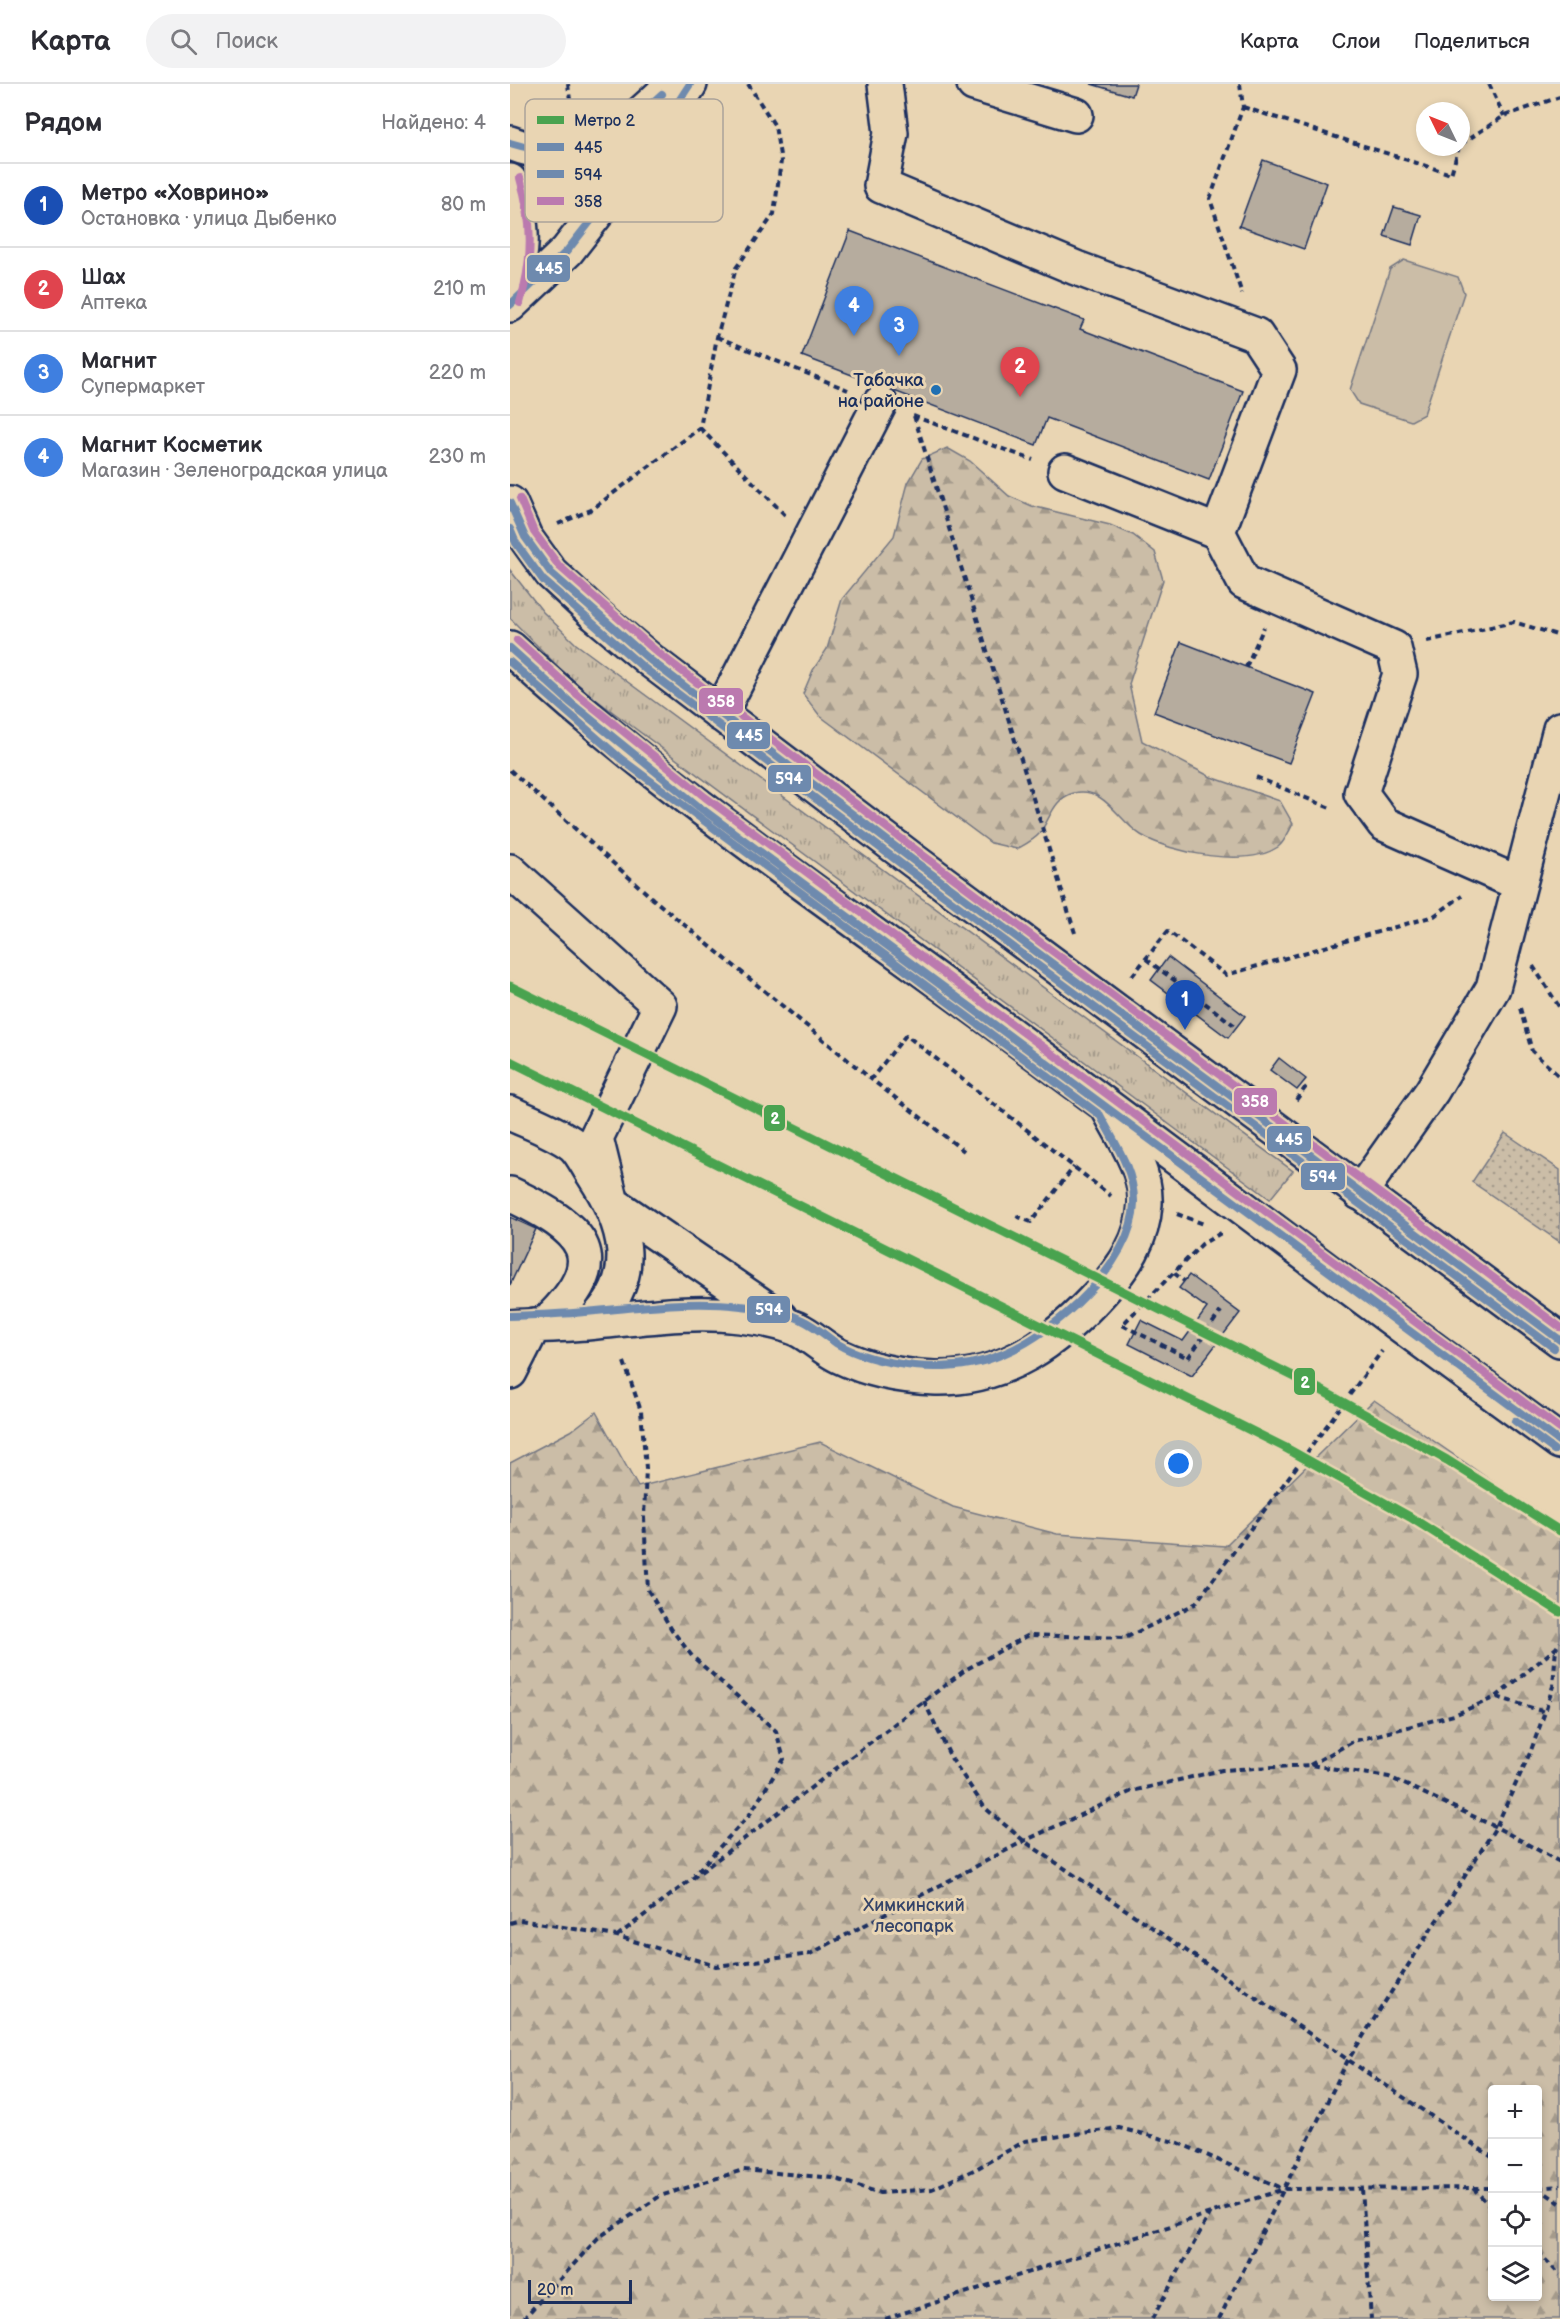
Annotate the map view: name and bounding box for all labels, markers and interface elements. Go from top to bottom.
search box [146,14,566,68]
text: Карта [30,25,110,58]
icon: search [167,25,200,58]
text: Поиск [215,28,278,55]
text: Карта [1240,29,1299,54]
text: Слои [1332,29,1381,54]
text: Поделиться [1414,29,1530,54]
legend [525,99,723,222]
north arrow [1416,102,1470,156]
text: Рядом [24,108,102,139]
text: Найдено: 4 [381,111,486,135]
text: Метро 2 [574,112,635,131]
text: 445 [574,139,603,158]
text: 594 [574,166,602,185]
text: Метро «Ховрино» [81,180,270,207]
text: 1 [39,193,48,217]
text: 80 m [441,193,486,217]
text: 358 [574,193,602,212]
text: Остановка · улица Дыбенко [81,207,337,231]
line badge: 445 [526,254,571,283]
text: 445 [535,260,563,279]
text: Шах [81,264,125,291]
text: 2 [38,277,49,301]
text: 210 m [433,277,486,301]
pin: 4 [834,286,874,336]
text: Аптека [81,291,147,315]
pin: 3 [880,306,918,356]
text: Магнит [81,348,157,375]
pin: 2 [1000,348,1040,397]
text: 3 [38,361,49,385]
text: 220 m [429,361,486,385]
place label: Табачка на районе [838,370,924,412]
text: Супермаркет [81,375,205,399]
marker: Табачка на районе [929,383,943,397]
text: Магнит Косметик [81,432,262,459]
text: 4 [38,445,49,469]
text: 230 m [429,445,486,469]
text: Магазин · Зеленоградская улица [81,459,388,483]
line badge: 358 [698,687,744,715]
text: 358 [707,693,735,712]
line badge: 445 [726,721,771,750]
text: 445 [735,727,763,746]
line badge: 594 [767,764,812,793]
text: 594 [775,770,804,789]
pin: 1 [1166,980,1204,1030]
line badge: 358 [1233,1087,1278,1116]
text: 358 [1241,1093,1269,1112]
line badge: 2 [763,1104,786,1132]
text: 2 [770,1110,780,1129]
line badge: 445 [1266,1125,1312,1153]
text: 445 [1275,1131,1303,1150]
line badge: 594 [1300,1162,1346,1191]
text: 594 [1309,1168,1338,1187]
line badge: 594 [746,1295,791,1324]
text: 594 [755,1301,784,1320]
line badge: 2 [1293,1367,1316,1396]
text: 2 [1300,1374,1310,1393]
your location [1164,1449,1193,1478]
park label: Химкинский лесопарк [863,1895,965,1937]
map controls [1488,2085,1542,2301]
button: + [1488,2085,1542,2139]
button: − [1488,2139,1542,2193]
button: locate [1488,2193,1542,2247]
button: layers [1488,2247,1542,2301]
scale bar [528,2277,632,2304]
text: 20 m [537,2281,573,2300]

